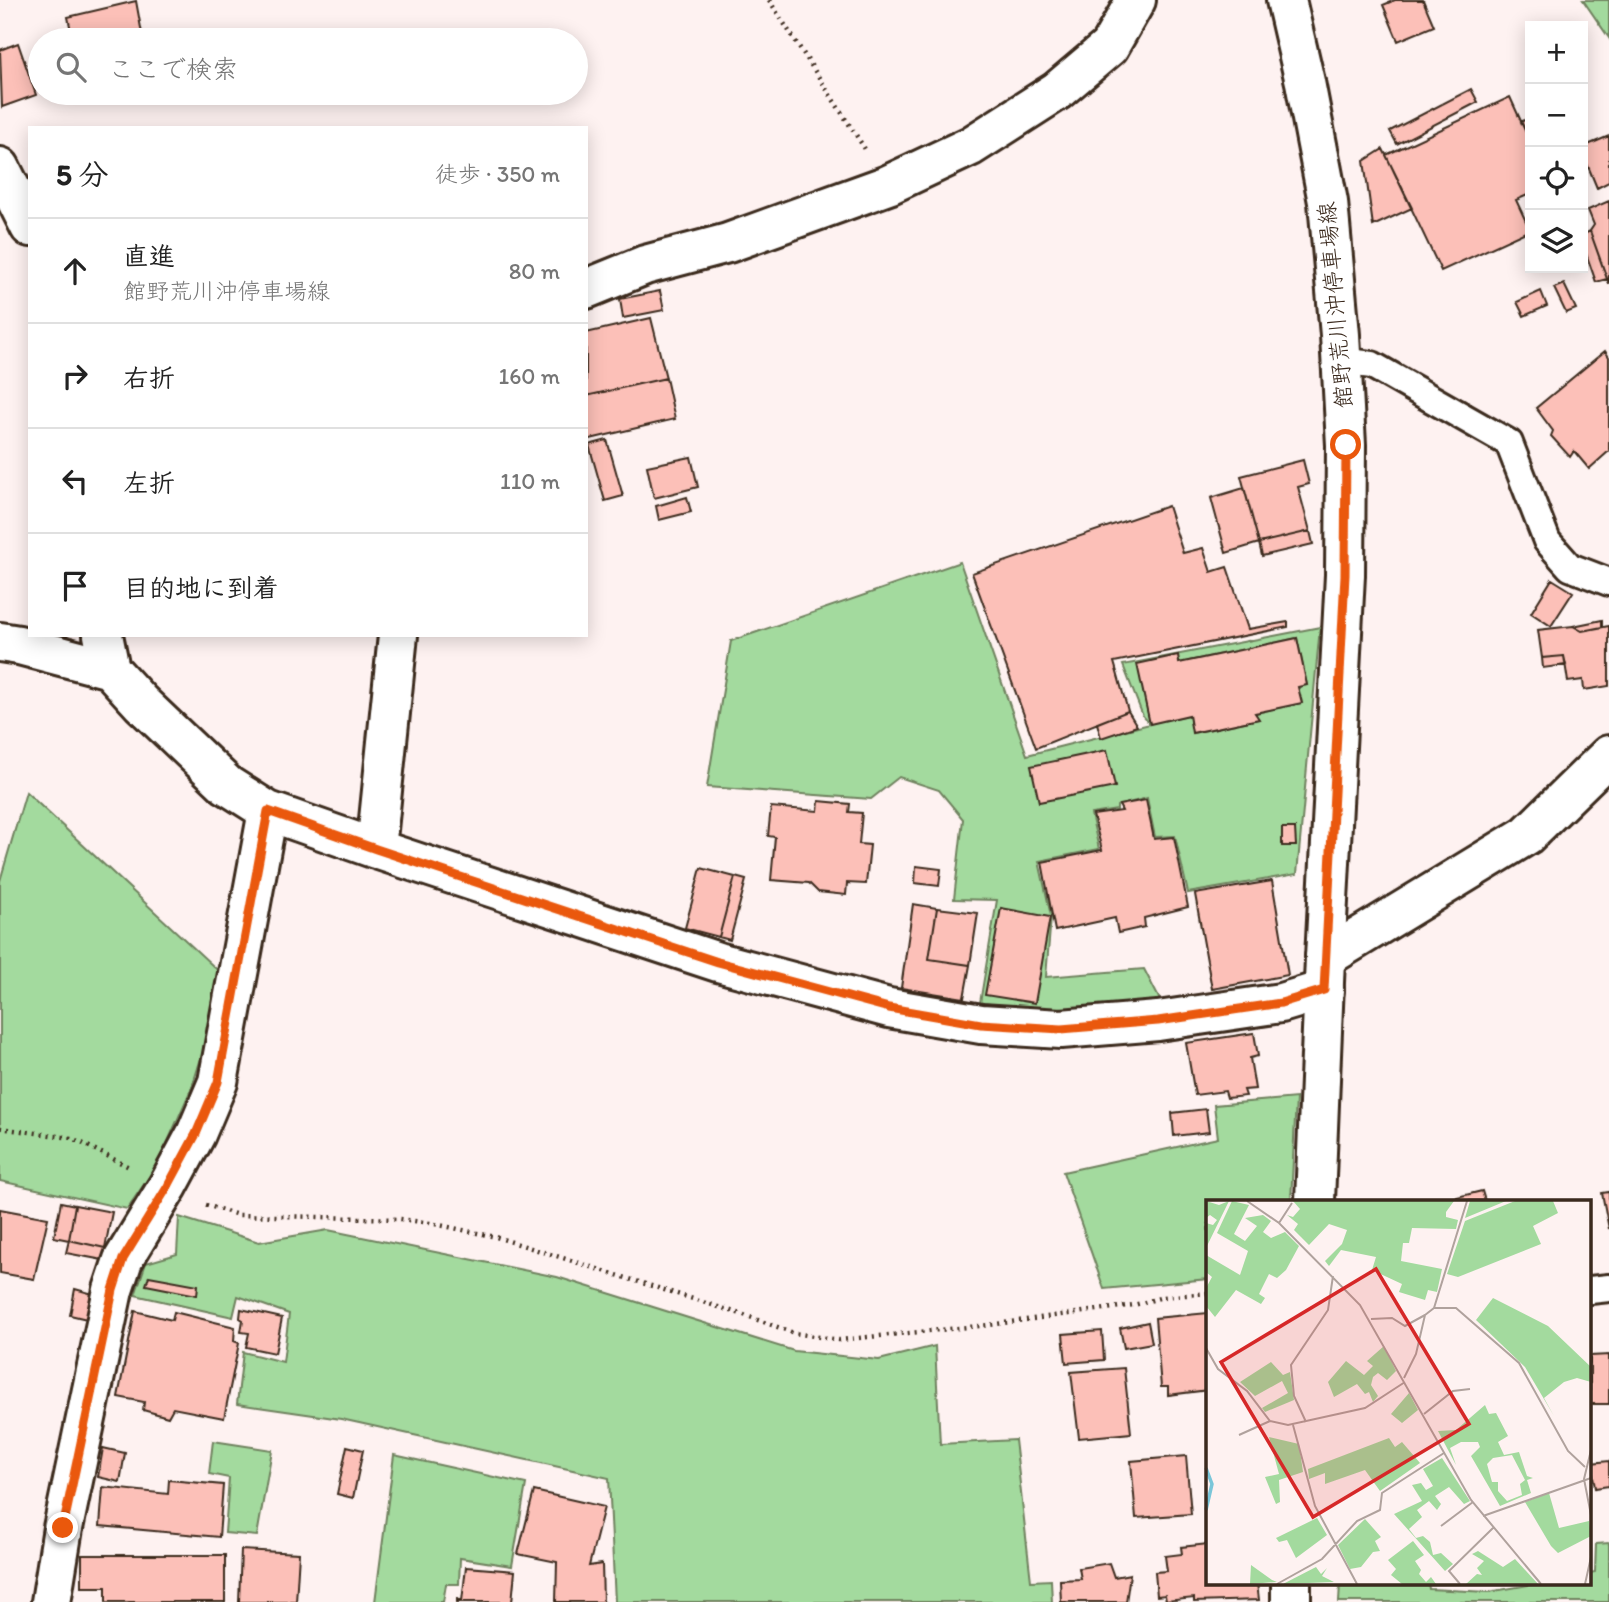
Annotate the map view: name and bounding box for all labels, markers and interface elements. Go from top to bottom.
map controls [1525,21,1588,273]
button: + [1525,21,1588,84]
search box [28,28,588,105]
icon: search [52,48,90,86]
text: ここで検索 [108,53,238,85]
button: − [1525,84,1588,147]
button: locate [1525,147,1588,210]
text: 5 分 [56,156,109,193]
text: 徒歩 · 350 m [435,160,560,188]
street label: 館野荒川沖停車場線 [1312,201,1358,409]
button: layers [1525,210,1588,273]
text: 直進 [123,240,175,272]
icon: ahead [56,252,94,290]
text: 80 m [509,257,560,285]
text: 館野荒川沖停車場線 [123,277,330,305]
icon: right [56,357,94,395]
text: 右折 [123,362,175,394]
text: 160 m [498,362,560,390]
route start [1330,429,1361,460]
icon: left [56,462,94,500]
text: 左折 [123,467,175,499]
text: 110 m [500,467,560,495]
icon: arrive [56,567,94,605]
text: 目的地に到着 [123,572,279,604]
inset map [1206,1200,1592,1584]
route end [47,1512,78,1543]

